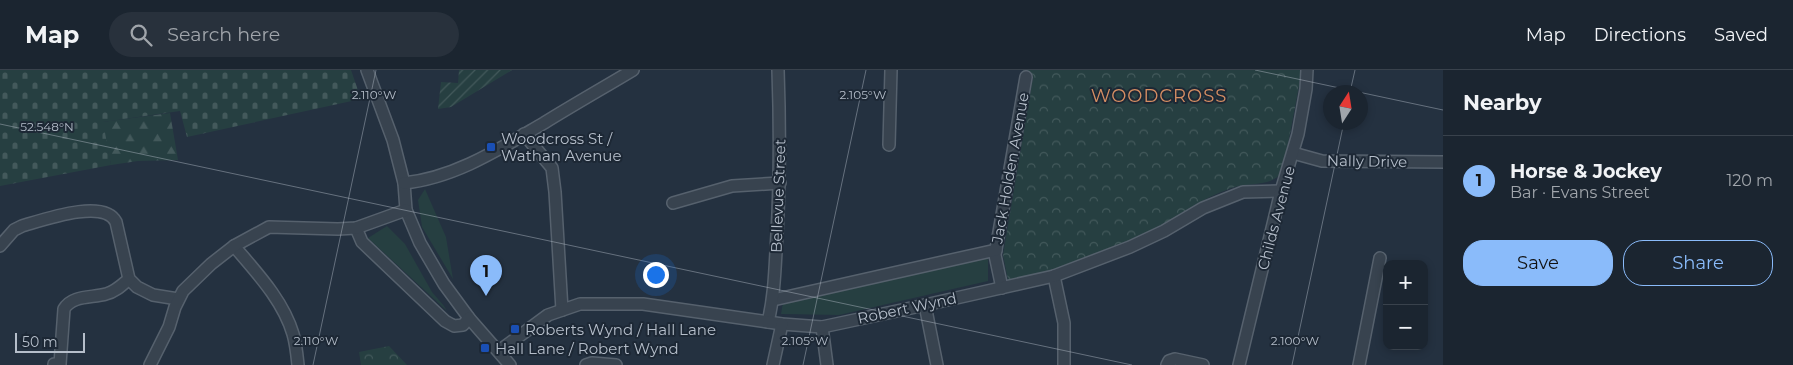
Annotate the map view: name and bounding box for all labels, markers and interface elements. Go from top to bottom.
search box [109,12,459,57]
text: Map [25,20,79,49]
icon: search [127,21,155,49]
text: Search here [167,23,280,46]
text: Map [1526,24,1566,46]
text: Directions [1594,24,1686,46]
text: Saved [1714,24,1768,46]
district label: WOODCROSS [1091,85,1227,107]
north arrow [1323,85,1368,130]
text: 2.110°W [352,87,396,102]
text: 2.105°W [840,87,886,102]
text: Nearby [1463,90,1542,115]
street label: Jack Holden Avenue [987,91,1033,246]
text: 52.548°N [20,119,74,134]
place label: Woodcross St / Wathan Avenue [501,129,621,165]
street label: Bellevue Street [767,139,789,253]
marker: Woodcross St / Wathan Avenue [485,141,497,153]
street label: Nally Drive [1327,151,1407,171]
text: Horse & Jockey [1510,160,1662,183]
street label: Childs Avenue [1253,164,1299,272]
text: 1 [1476,171,1482,190]
text: 120 m [1726,171,1773,190]
text: Bar · Evans Street [1510,183,1650,202]
button: Save [1463,240,1613,286]
button: Share [1623,240,1773,286]
pin: 1 [470,255,502,296]
map controls [1383,260,1428,350]
button: + [1383,260,1428,305]
your location [643,262,669,288]
street label: Robert Wynd [856,288,958,328]
button: − [1383,305,1428,350]
place label: Roberts Wynd / Hall Lane [525,320,716,339]
marker: Roberts Wynd / Hall Lane [509,323,521,335]
scale bar [15,330,85,353]
text: 50 m [22,333,58,351]
text: 2.110°W [294,333,338,348]
text: 2.105°W [782,333,828,348]
text: 2.100°W [1271,333,1319,348]
place label: Hall Lane / Robert Wynd [495,339,679,358]
marker: Hall Lane / Robert Wynd [479,342,491,354]

